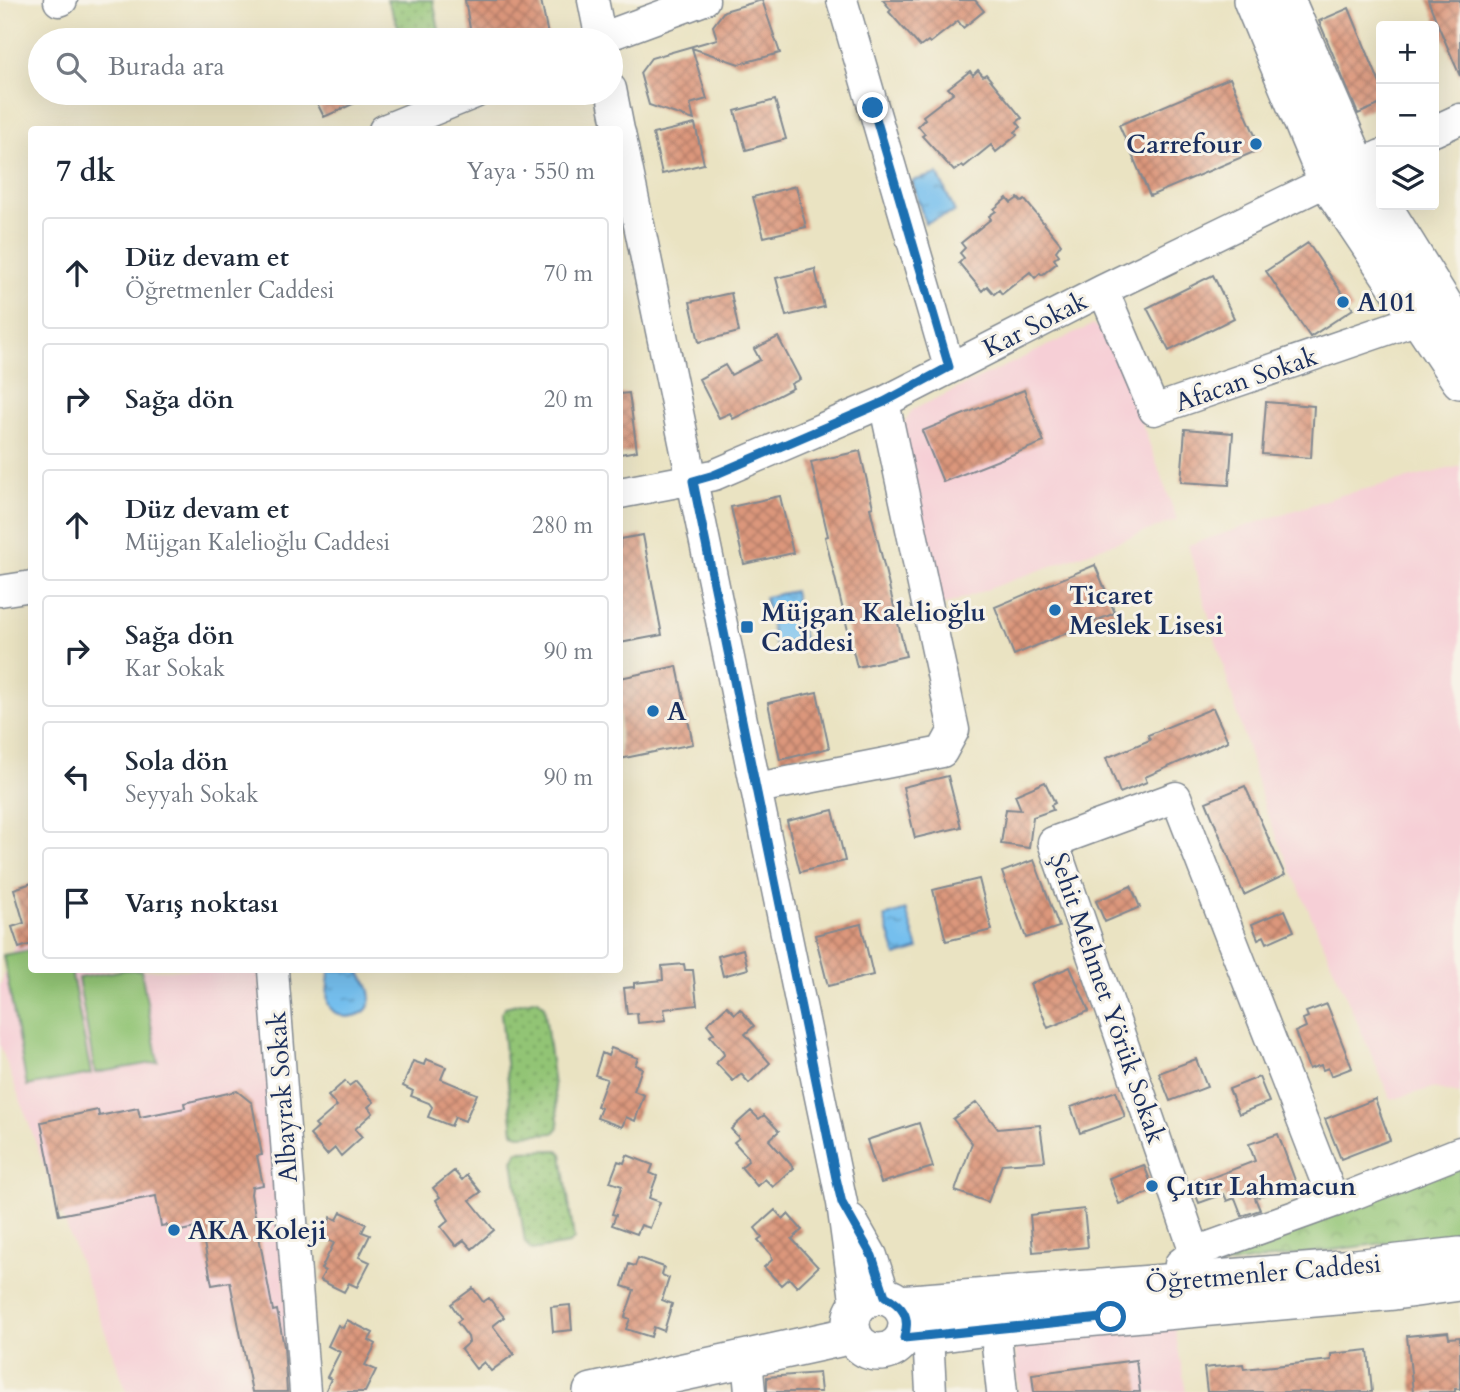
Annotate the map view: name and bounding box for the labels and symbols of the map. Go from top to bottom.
route end [857,92,888,123]
place label: Carrefour [1126,127,1243,162]
marker: Carrefour [1248,136,1264,152]
street label: Kar Sokak [977,283,1094,366]
place label: A101 [1357,285,1417,320]
marker: A101 [1335,294,1351,310]
street label: Afacan Sokak [1170,339,1322,420]
place label: Ticaret Meslek Lisesi [1069,578,1223,643]
place label: Müjgan Kalelioğlu Caddesi [761,595,986,660]
marker: Ticaret Meslek Lisesi [1047,602,1063,618]
marker: Müjgan Kalelioğlu Caddesi [739,619,755,635]
place label: A [667,694,687,729]
marker: A [645,703,661,719]
street label: Şehit Mehmet Yörük Sokak [1041,848,1174,1148]
street label: Albayrak Sokak [259,1010,306,1184]
place label: Çıtır Lahmacun [1166,1169,1357,1204]
marker: Çıtır Lahmacun [1144,1178,1160,1194]
place label: AKA Koleji [188,1213,326,1248]
marker: AKA Koleji [166,1222,182,1238]
street label: Öğretmenler Caddesi [1144,1246,1382,1301]
route start [1095,1301,1126,1332]

